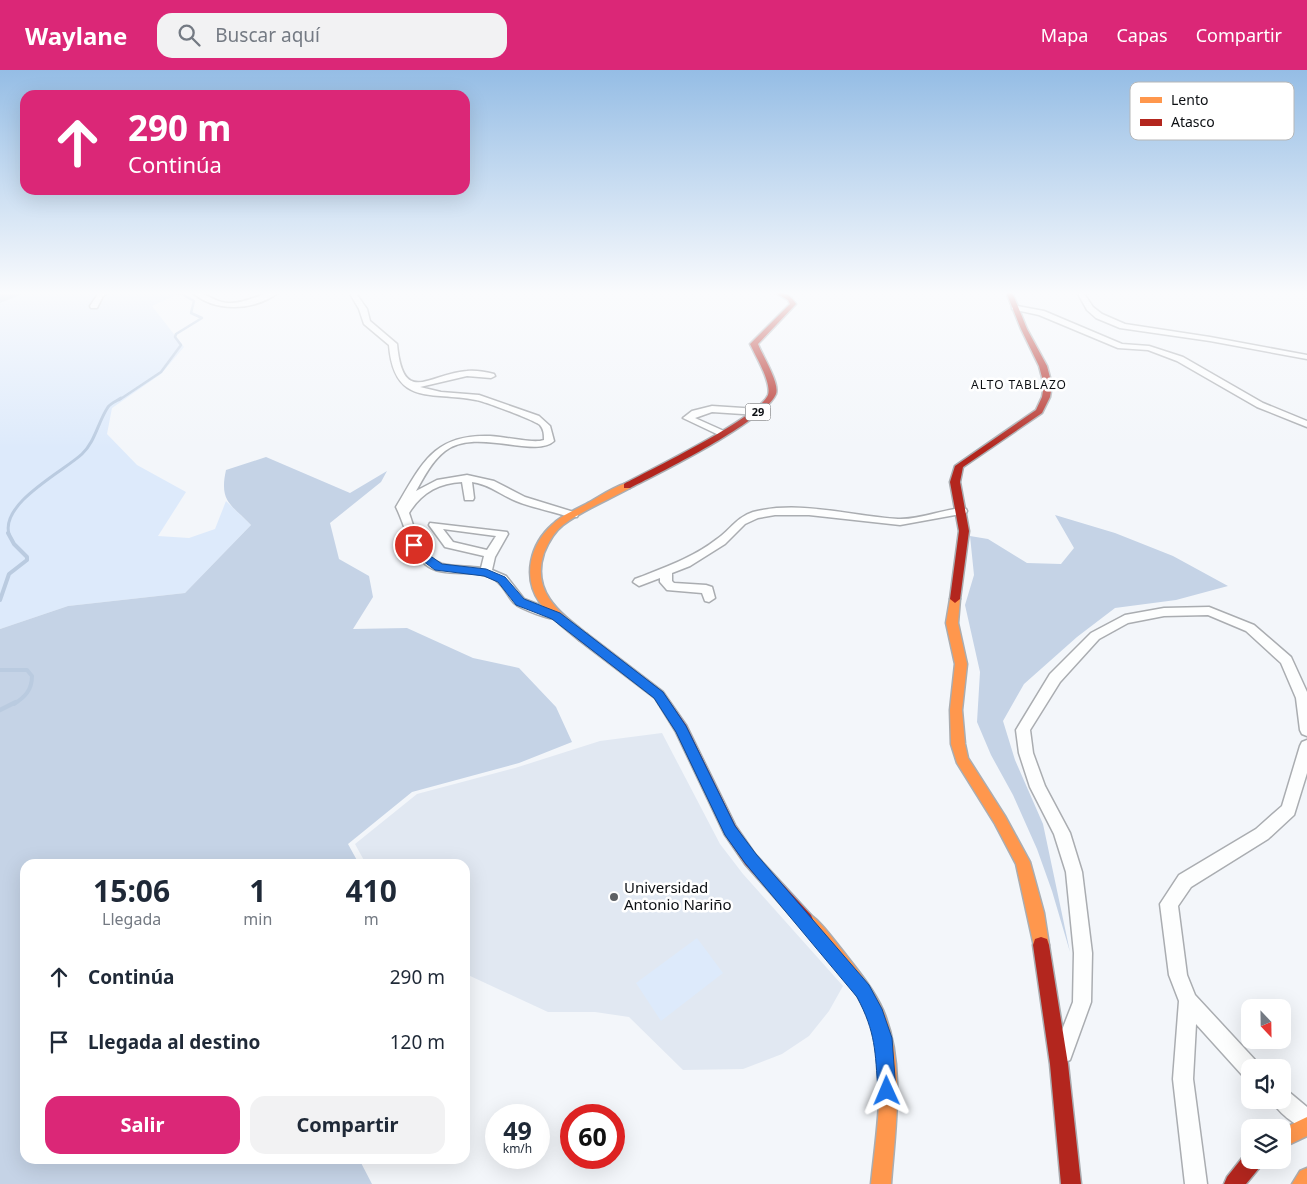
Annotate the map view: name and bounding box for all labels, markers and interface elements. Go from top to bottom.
search box [157,13,507,58]
text: Waylane [25,19,127,52]
icon: search [175,21,203,49]
text: Buscar aquí [215,22,320,48]
text: Mapa [1041,23,1088,47]
text: Capas [1116,23,1168,47]
text: Compartir [1196,23,1282,47]
legend [1130,82,1294,140]
text: Lento [1171,90,1208,109]
text: 290 m [128,104,231,151]
icon: ahead [45,110,110,175]
text: Atasco [1171,112,1215,131]
text: Continúa [128,149,222,179]
district label: ALTO TABLAZO [971,376,1067,393]
road number: 29 [746,404,770,421]
pin [393,524,435,566]
icon: arrive [400,531,428,559]
text: 15:06 [93,870,170,911]
text: 1 [249,870,266,911]
text: 410 [345,870,397,911]
place label: Universidad Antonio Nariño [624,877,732,914]
marker: Universidad Antonio Nariño [608,891,620,903]
text: Llegada [102,908,161,930]
text: min [243,908,272,930]
text: m [364,908,379,930]
icon: ahead [45,963,73,991]
text: Continúa [88,964,174,990]
text: 290 m [390,964,445,990]
north arrow [1241,999,1291,1049]
map controls [1241,999,1291,1169]
icon: arrive [45,1028,73,1056]
text: Llegada al destino [88,1029,260,1055]
text: 120 m [390,1029,445,1055]
button: sound [1241,1059,1291,1109]
position arrow [860,1064,912,1116]
button: Salir [45,1096,240,1154]
button: Compartir [250,1096,445,1154]
speed limit sign: 60 [560,1104,625,1169]
text: 49 [503,1113,532,1147]
button: layers [1241,1119,1291,1169]
text: km/h [503,1140,532,1157]

